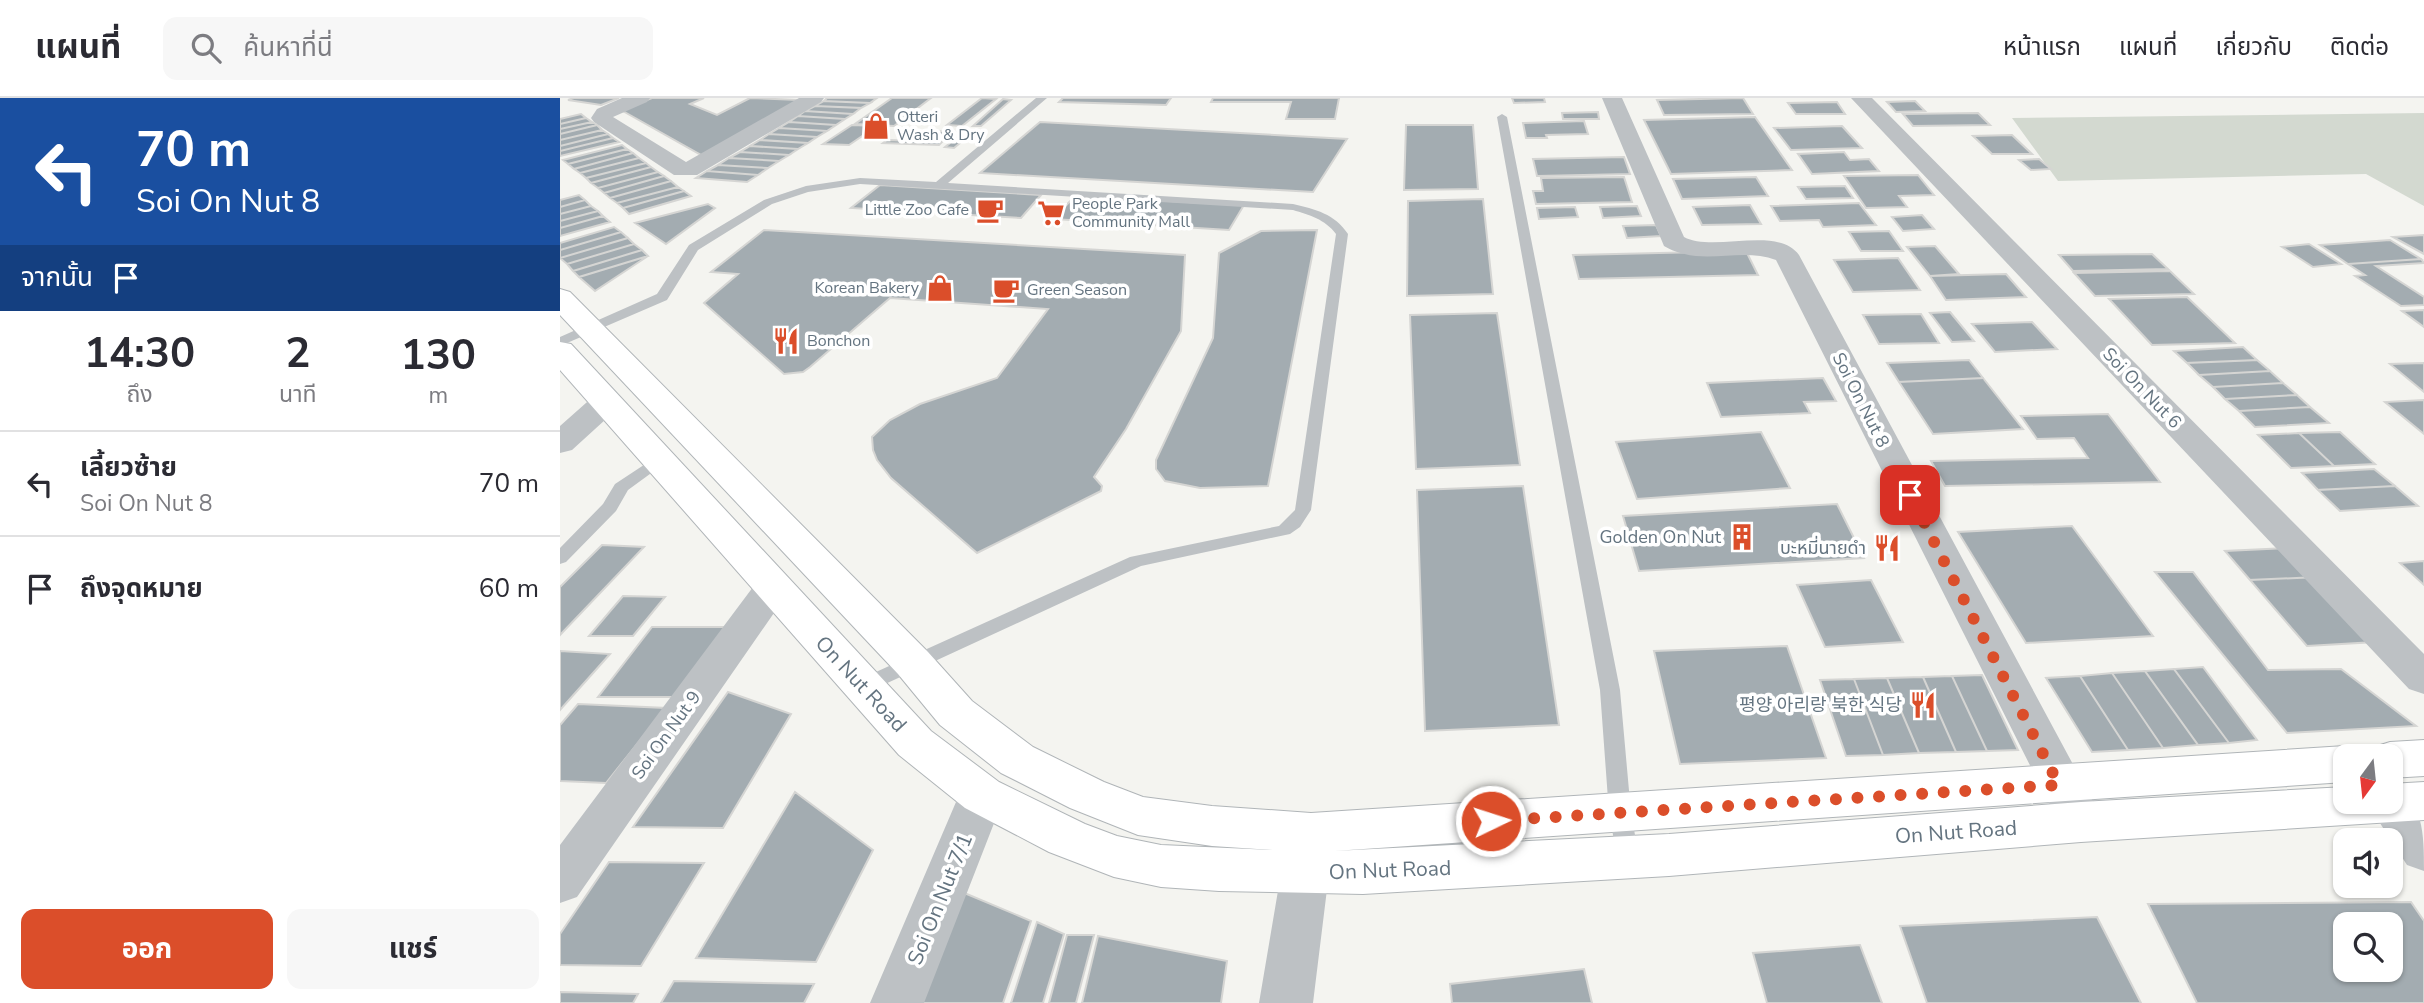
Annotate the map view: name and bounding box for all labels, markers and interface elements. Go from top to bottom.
search box [163,17,653,80]
text: แผนที่ [35,25,121,70]
icon: search [187,29,225,67]
text: ค้นหาที่นี่ [243,30,333,65]
text: หน้าแรก [2003,31,2081,63]
text: แผนที่ [2119,31,2177,63]
text: เกี่ยวกับ [2215,31,2292,63]
text: ติดต่อ [2330,31,2389,63]
place label: Otteri Wash & Dry [897,106,985,146]
shop icon: Otteri Wash & Dry [861,111,891,141]
text: 70 m [136,116,251,183]
icon: left [21,126,112,217]
text: Soi On Nut 8 [136,180,320,223]
place label: People Park Community Mall [1072,193,1190,233]
cafe icon: Little Zoo Cafe [975,195,1005,225]
supermarket icon: People Park Community Mall [1036,198,1066,228]
place label: Little Zoo Cafe [865,199,969,221]
icon: arrive [107,259,145,297]
text: จากนั้น [21,260,93,295]
shop icon: Korean Bakery [925,273,955,303]
cafe icon: Green Season [991,275,1021,305]
place label: Korean Bakery [814,277,920,299]
place label: Green Season [1027,279,1127,301]
text: 14:30 [84,325,195,382]
text: 2 [285,325,310,382]
restaurant icon: Bonchon [771,326,801,356]
text: 130 [400,327,476,384]
place label: Bonchon [807,330,870,352]
street label: Soi On Nut 6 [2097,342,2187,434]
street label: Soi On Nut 8 [1827,348,1895,452]
text: ถึง [126,379,153,410]
text: นาที [279,379,317,410]
text: m [428,380,448,411]
text: เลี้ยวซ้าย [80,450,177,485]
icon: left [21,465,59,503]
pin [1880,465,1940,525]
text: 70 m [479,466,539,501]
icon: arrive [1891,476,1929,514]
text: Soi On Nut 8 [80,488,212,519]
building icon: Golden On Nut [1727,522,1757,552]
place label: Golden On Nut [1599,525,1722,549]
restaurant icon: บะหมี่นายดำ [1872,533,1902,563]
place label: บะหมี่นายดำ [1780,535,1866,560]
icon: arrive [21,570,59,608]
text: ถึงจุดหมาย [80,571,203,606]
text: 60 m [479,571,539,606]
street label: On Nut Road [809,630,913,738]
street label: Soi On Nut 9 [626,686,706,784]
restaurant icon: 평양 아리랑 북한 식당 [1908,690,1938,720]
place label: 평양 아리랑 북한 식당 [1739,693,1902,717]
north arrow [2333,744,2403,814]
map controls [2333,744,2403,982]
position arrow [1454,784,1528,858]
street label: On Nut Road [1894,814,2018,850]
button: sound [2333,828,2403,898]
street label: Soi On Nut 7/1 [901,829,979,969]
street label: On Nut Road [1328,854,1452,886]
button: ออก [21,909,273,989]
button: แชร์ [287,909,539,989]
button: search [2333,912,2403,982]

